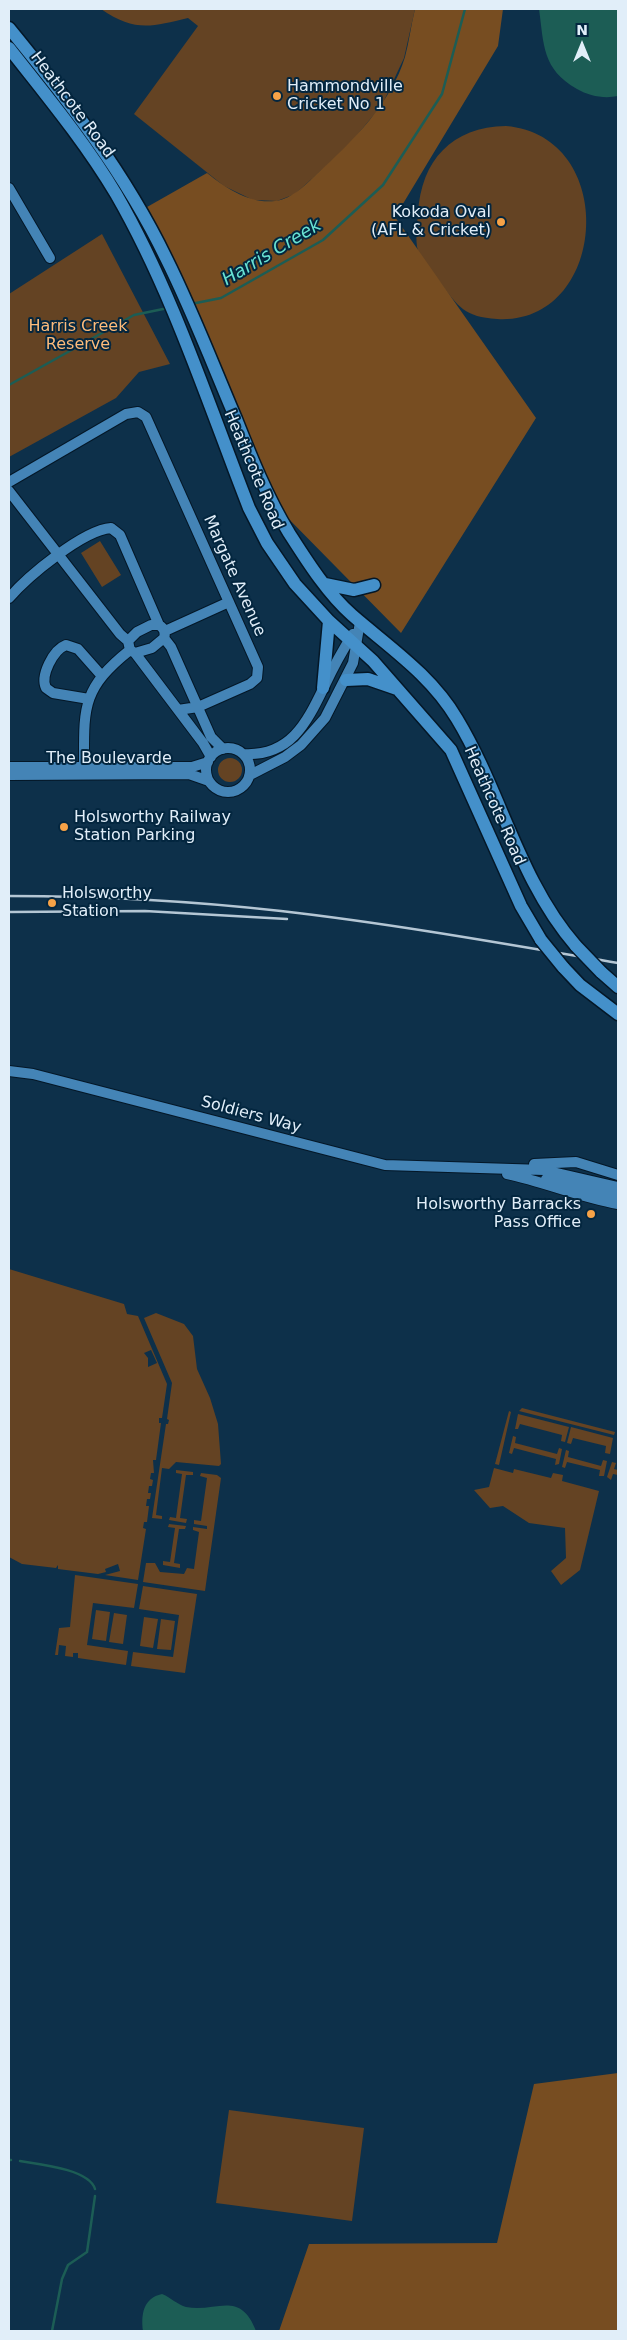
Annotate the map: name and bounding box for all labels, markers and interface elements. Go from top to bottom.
north arrow [557,20,607,70]
text: N [576,22,588,38]
street label: Heathcote Road [26,48,118,162]
place label: Hammondville Cricket No 1 [287,77,403,115]
marker: Hammondville Cricket No 1 [271,90,283,102]
place label: Kokoda Oval (AFL & Cricket) [371,203,491,241]
water label: Harris Creek [218,215,326,291]
marker: Kokoda Oval (AFL & Cricket) [495,216,507,228]
park label: Harris Creek Reserve [29,317,127,355]
street label: Heathcote Road [219,407,287,533]
street label: Margate Avenue [199,512,269,640]
street label: Heathcote Road [459,744,529,868]
street label: The Boulevarde [46,749,172,769]
place label: Holsworthy Railway Station Parking [74,808,231,846]
marker: Holsworthy Railway Station Parking [58,821,70,833]
place label: Holsworthy Station [62,884,152,922]
marker: Holsworthy Station [46,897,58,909]
street label: Soldiers Way [199,1092,303,1138]
place label: Holsworthy Barracks Pass Office [416,1195,581,1233]
marker: Holsworthy Barracks Pass Office [585,1208,597,1220]

